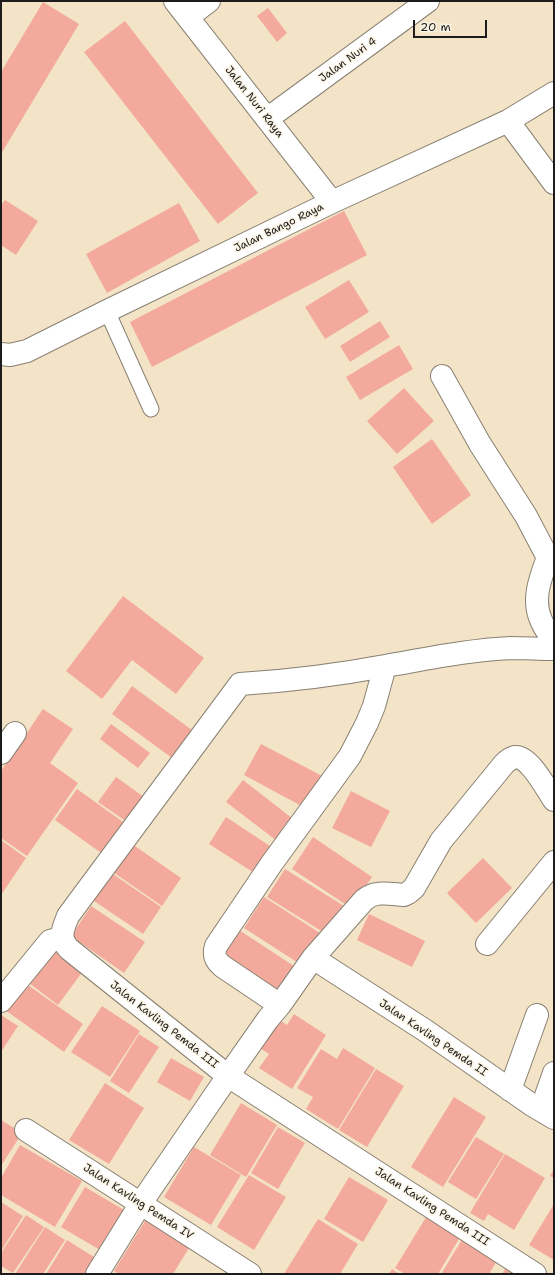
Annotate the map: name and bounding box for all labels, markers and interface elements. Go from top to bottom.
scale bar [415,12,489,38]
text: 20 m [420,19,451,35]
street label: Jalan Nuri 4 [317,35,379,85]
street label: Jalan Nuri Raya [222,64,286,140]
street label: Jalan Bango Raya [232,201,326,255]
street label: Jalan Kavling Pemda III [107,979,221,1071]
street label: Jalan Kavling Pemda II [376,997,490,1079]
street label: Jalan Kavling Pemda IV [80,1161,196,1243]
street label: Jalan Kavling Pemda III [372,1165,492,1249]

